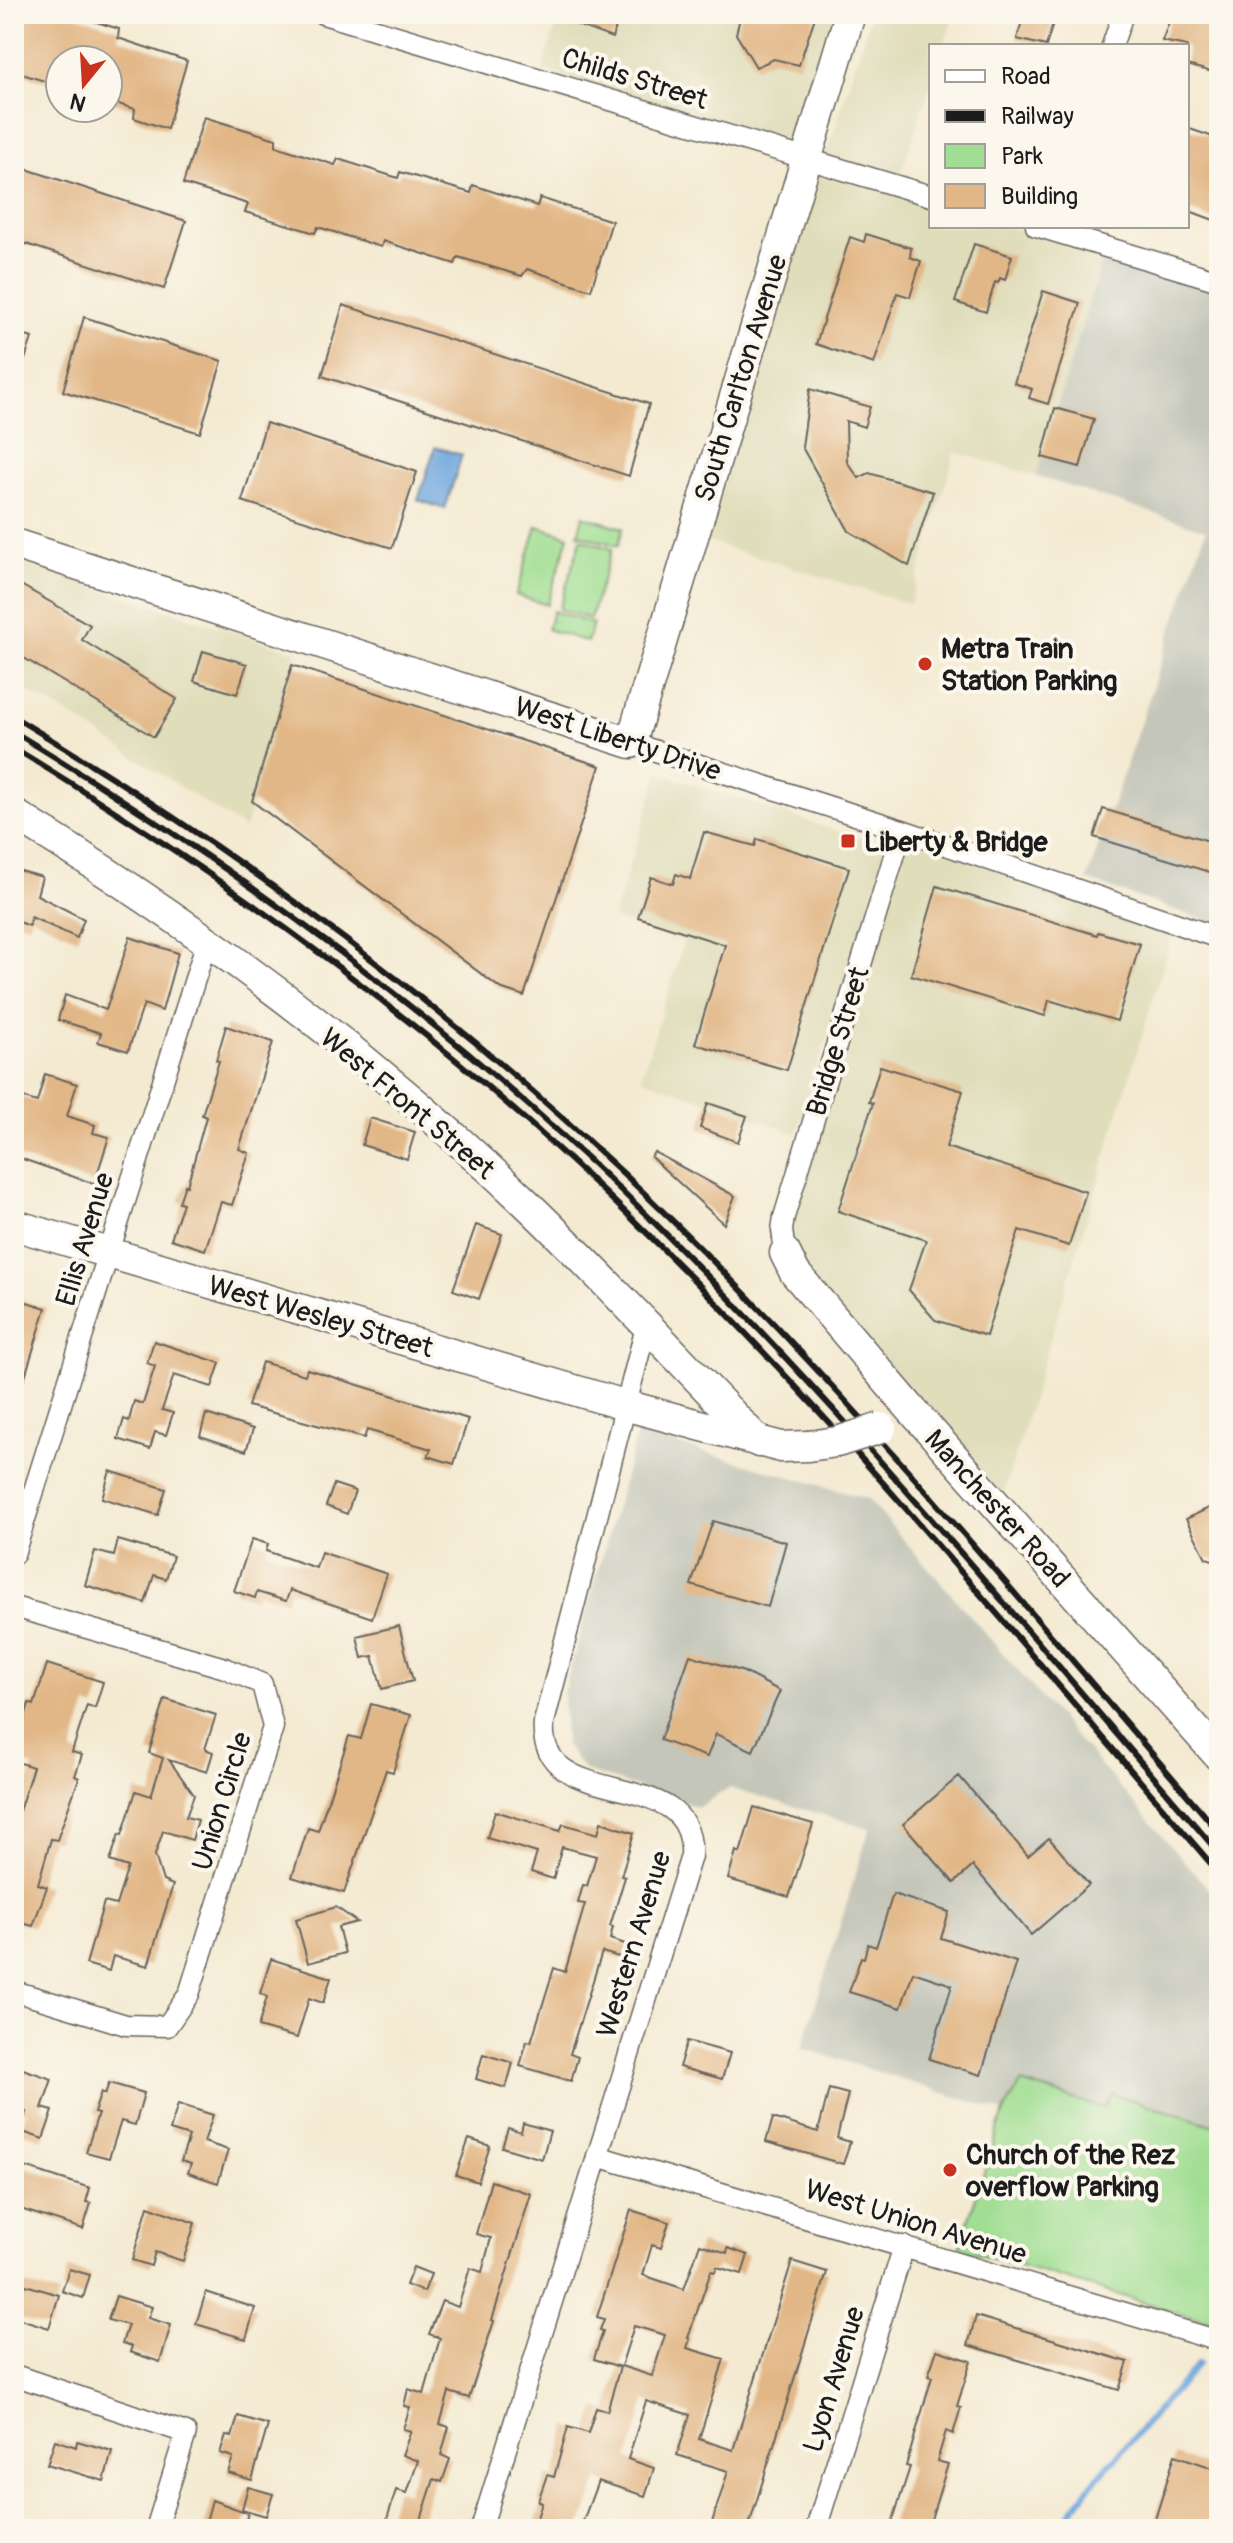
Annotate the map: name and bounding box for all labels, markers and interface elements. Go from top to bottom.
street label: Childs Street [557,41,712,118]
north arrow [44,44,124,124]
legend [929,44,1189,228]
text: Road [1001,62,1051,91]
text: N [67,86,90,118]
text: Railway [1001,102,1074,131]
text: Park [1001,142,1043,171]
text: Building [1001,182,1078,211]
street label: South Carlton Avenue [687,250,796,506]
place label: Metra Train Station Parking [941,632,1117,699]
marker: Metra Train Station Parking [916,655,934,673]
street label: West Liberty Drive [510,690,725,789]
place label: Liberty & Bridge [864,825,1049,860]
marker: Liberty & Bridge [839,832,857,850]
street label: Bridge Street [799,962,878,1120]
street label: West Front Street [312,1021,502,1188]
street label: Ellis Avenue [49,1168,122,1310]
street label: West Wesley Street [204,1269,438,1366]
street label: Manchester Road [917,1423,1077,1595]
street label: Union Circle [185,1728,260,1875]
street label: Western Avenue [589,1847,679,2042]
place label: Church of the Rez overflow Parking [965,2138,1176,2205]
marker: Church of the Rez overflow Parking [941,2161,959,2179]
street label: West Union Avenue [801,2172,1031,2273]
street label: Lyon Avenue [796,2302,873,2457]

